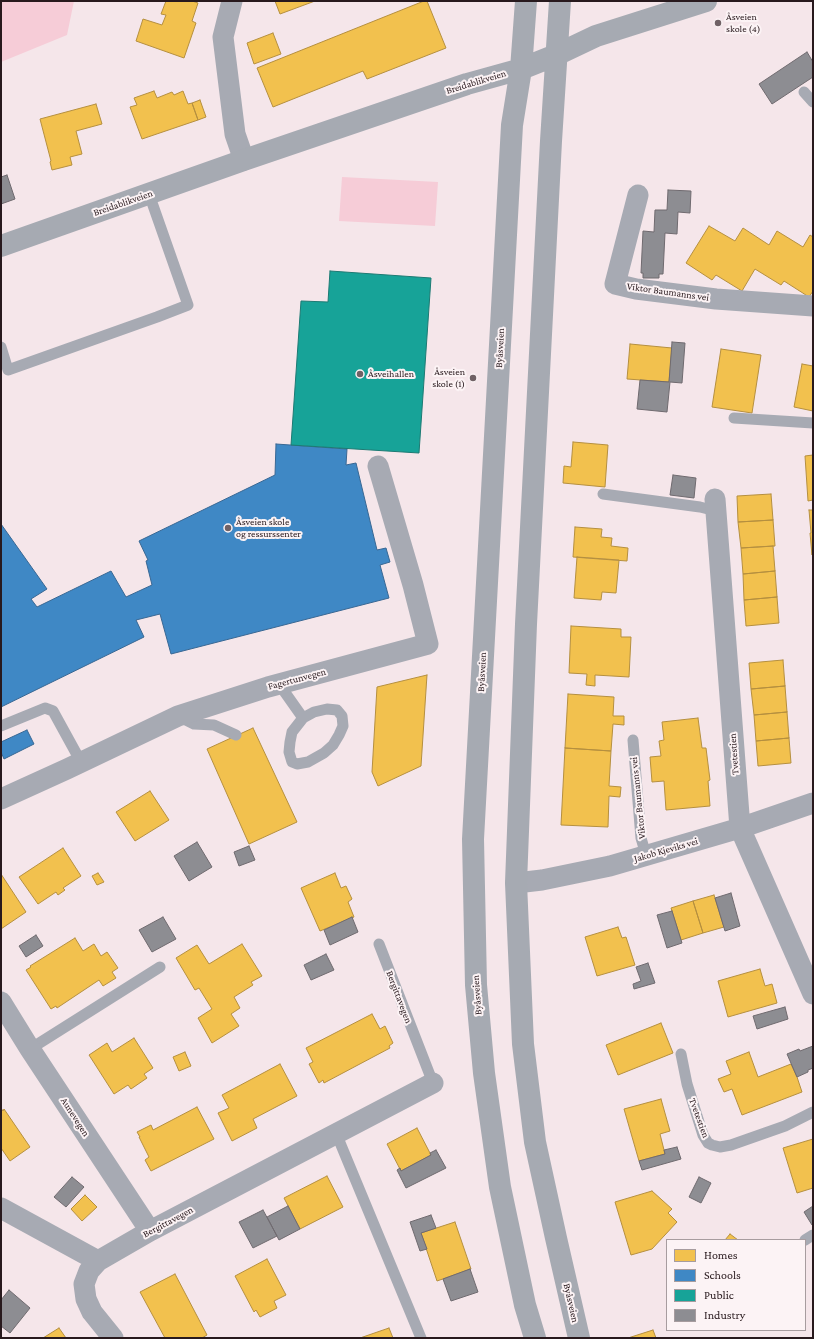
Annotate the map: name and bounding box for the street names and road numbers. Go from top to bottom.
street label: Breidablikveien [445,67,507,97]
street label: Breidablikveien [92,187,154,219]
street label: Viktor Baumanns vei [626,280,710,304]
street label: Byåsveien [493,328,507,368]
street label: Byåsveien [475,652,489,692]
street label: Fagertunvegen [267,666,327,692]
street label: Tvetestien [727,733,741,775]
street label: Viktor Baumanns vei [628,756,648,840]
street label: Jakob Kjeviks vei [633,835,699,865]
street label: Bergittavegen [383,969,415,1025]
street label: Byåsveien [470,975,484,1015]
street label: Aunevegen [58,1095,92,1139]
street label: Tvetestien [686,1096,712,1140]
street label: Bergittavegen [141,1204,195,1240]
street label: Byåsveien [561,1282,581,1324]

